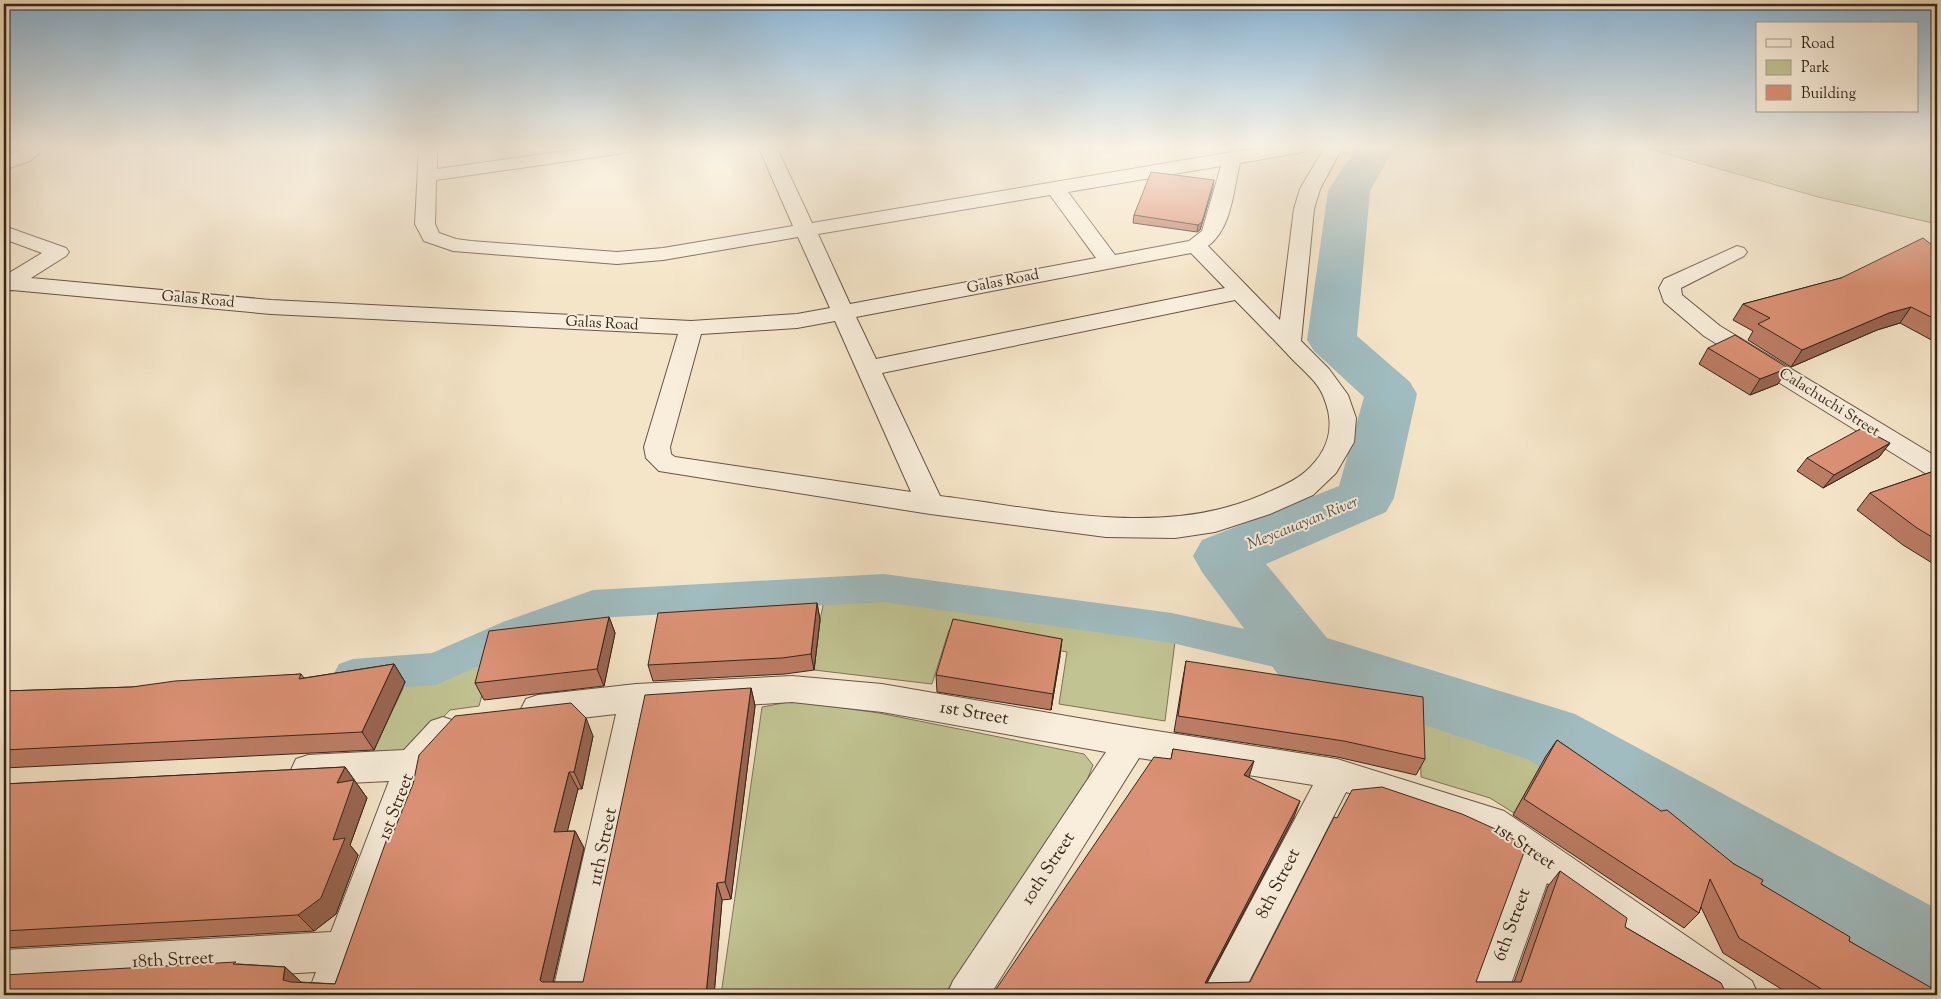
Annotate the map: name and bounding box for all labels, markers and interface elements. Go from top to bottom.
legend [1756,22,1918,112]
text: Road [1801,34,1835,55]
text: Park [1801,58,1830,79]
text: Building [1801,84,1856,105]
street label: Galas Road [965,265,1041,299]
street label: Galas Road [161,286,236,314]
street label: Galas Road [565,312,640,336]
street label: Calachuchi Street [1775,364,1883,442]
water label: Meycauayan River [1244,491,1362,557]
street label: 1st Street [937,695,1011,733]
street label: 1st Street [372,770,422,844]
street label: 11th Street [583,806,625,888]
street label: 1st Street [1488,817,1560,877]
street label: 10th Street [1016,827,1082,911]
street label: 8th Street [1250,844,1308,924]
street label: 6th Street [1488,885,1538,965]
street label: 18th Street [131,946,215,976]

